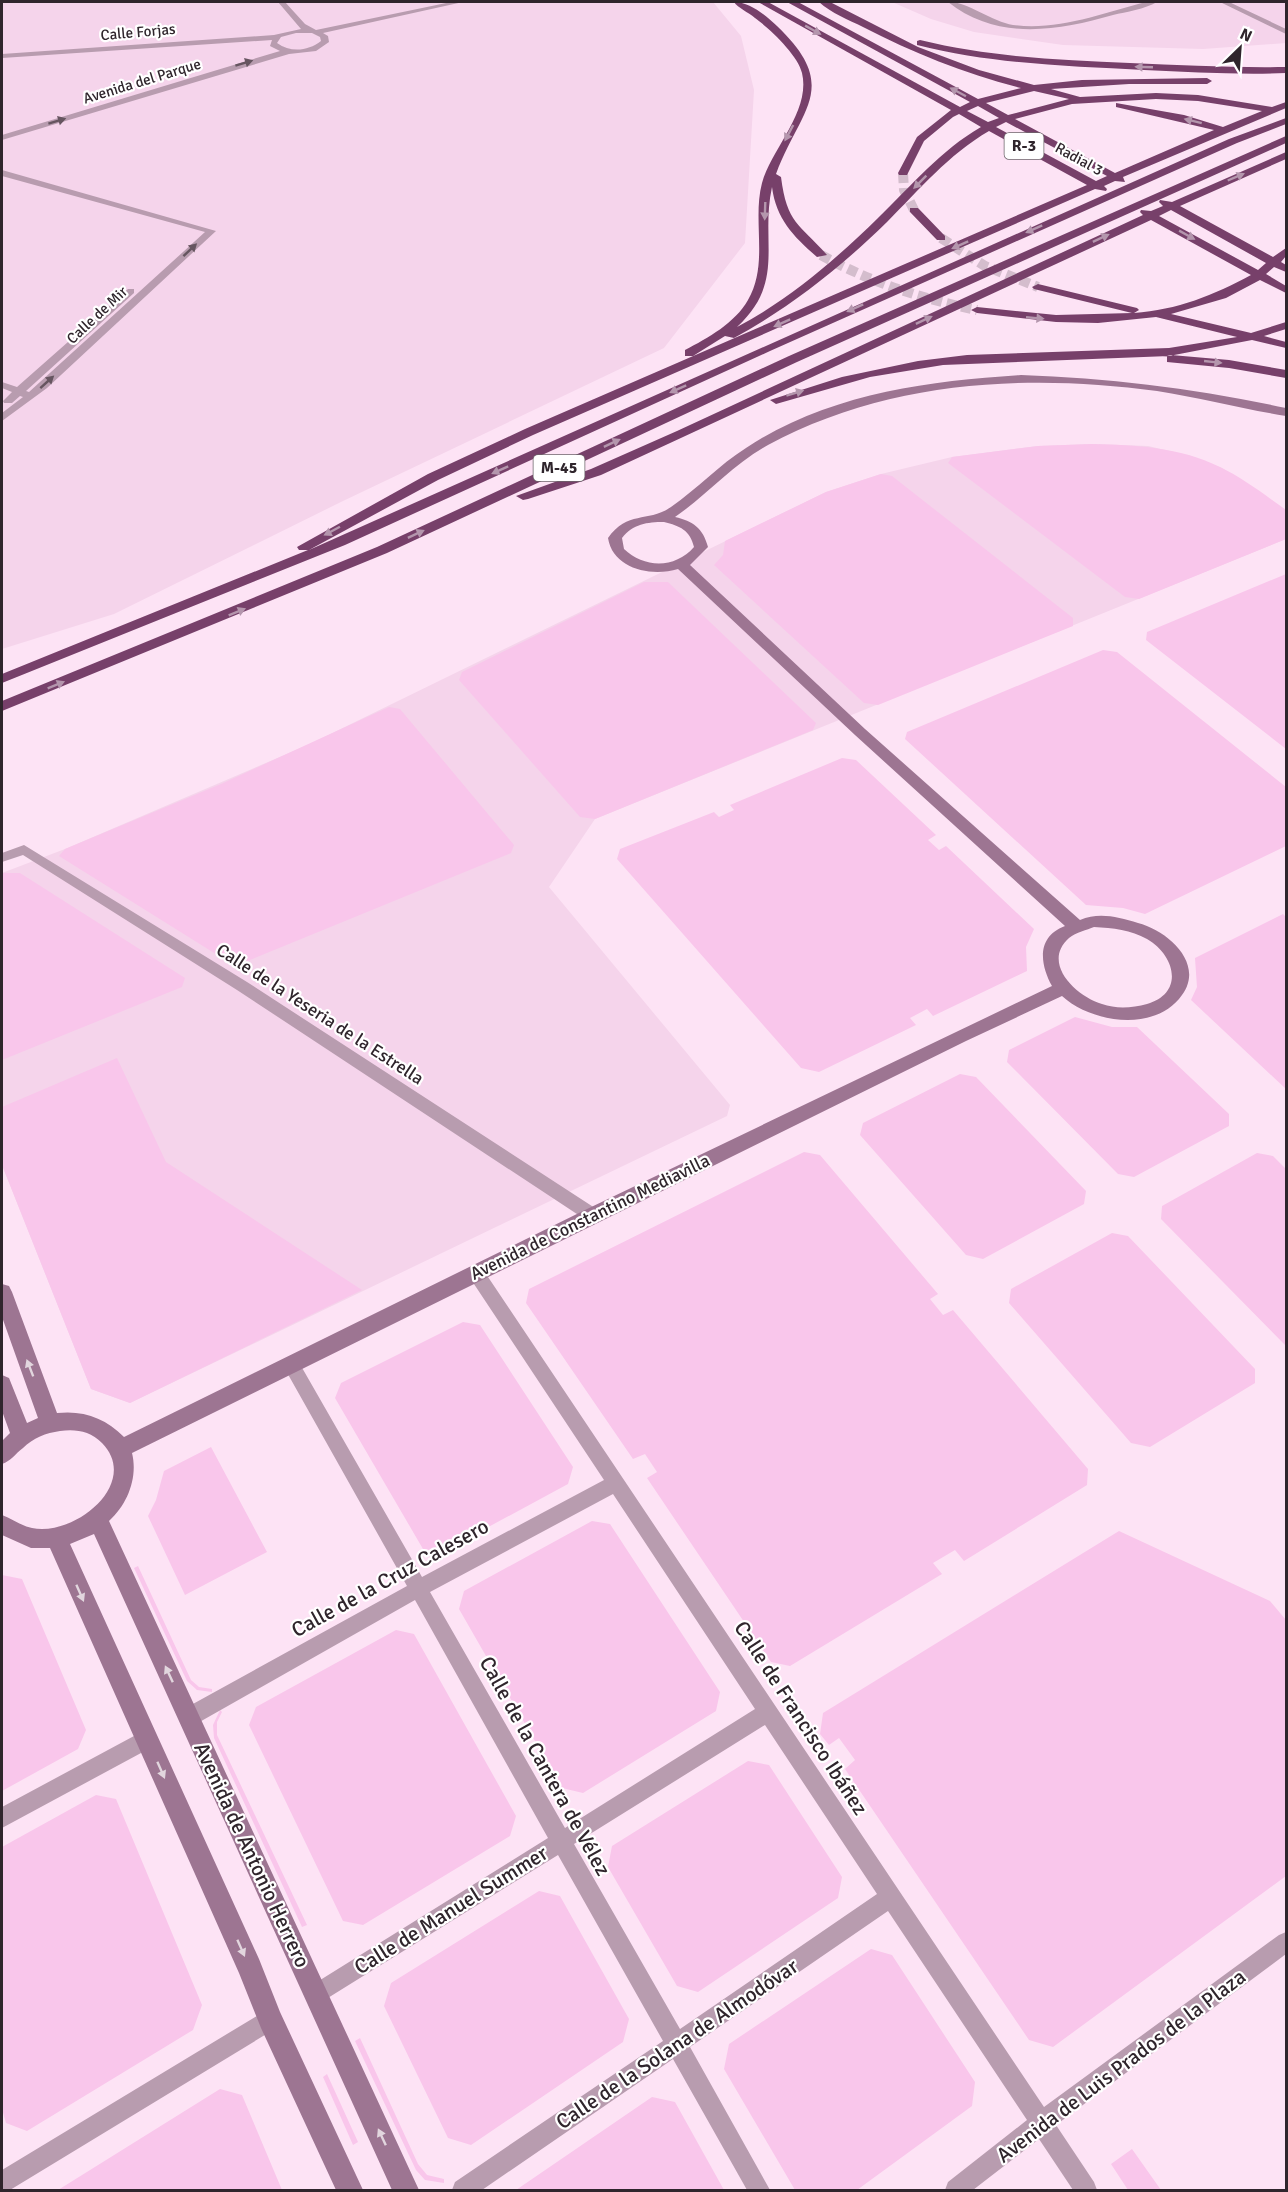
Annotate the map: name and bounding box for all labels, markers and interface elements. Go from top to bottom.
north arrow [1210,18,1270,78]
street label: Calle Forjas [100,20,177,44]
text: N [1237,24,1255,47]
one-way arrow [805,25,822,35]
street label: Avenida del Parque [81,55,203,107]
one-way arrow [235,58,253,67]
one-way arrow [1135,62,1154,71]
one-way arrow [949,87,966,97]
one-way arrow [1184,115,1203,125]
one-way arrow [48,116,66,125]
one-way arrow [784,124,794,141]
road number: R-3 [1004,133,1044,159]
street label: Radial 3 [1052,139,1106,179]
one-way arrow [1228,172,1246,182]
one-way arrow [913,175,927,189]
one-way arrow [760,202,769,221]
one-way arrow [1024,224,1042,234]
one-way arrow [1178,230,1195,240]
one-way arrow [1093,234,1110,243]
one-way arrow [951,240,969,250]
one-way arrow [183,243,197,257]
street label: Calle de Mir [63,282,131,348]
one-way arrow [847,304,864,313]
one-way arrow [1026,313,1045,323]
one-way arrow [915,314,933,324]
one-way arrow [773,319,790,328]
one-way arrow [1203,357,1222,367]
one-way arrow [39,376,54,389]
one-way arrow [669,385,687,395]
one-way arrow [786,388,804,398]
one-way arrow [603,439,620,448]
road number: M-45 [534,455,584,481]
one-way arrow [492,465,509,474]
one-way arrow [323,526,340,536]
one-way arrow [407,530,424,539]
one-way arrow [228,606,246,616]
one-way arrow [47,680,65,689]
street label: Calle de la Yeseria de la Estrella [212,939,428,1089]
street label: Avenida de Constantino Mediavilla [466,1149,714,1285]
one-way arrow [25,1358,35,1376]
street label: Calle de la Cruz Calesero [287,1513,493,1643]
one-way arrow [76,1584,85,1602]
street label: Calle de Francisco Ibáñez [729,1616,873,1820]
street label: Calle de la Cantera de Vélez [474,1652,616,1880]
one-way arrow [164,1664,174,1682]
street label: Avenida de Antonio Herrero [188,1738,316,1972]
one-way arrow [156,1762,166,1780]
street label: Calle de Manuel Summer [350,1840,553,1980]
one-way arrow [236,1940,246,1958]
street label: Calle de la Solana de Almodóvar [551,1953,803,2135]
street label: Avenida de Luis Prados de la Plaza [991,1964,1251,2168]
one-way arrow [377,2129,386,2146]

